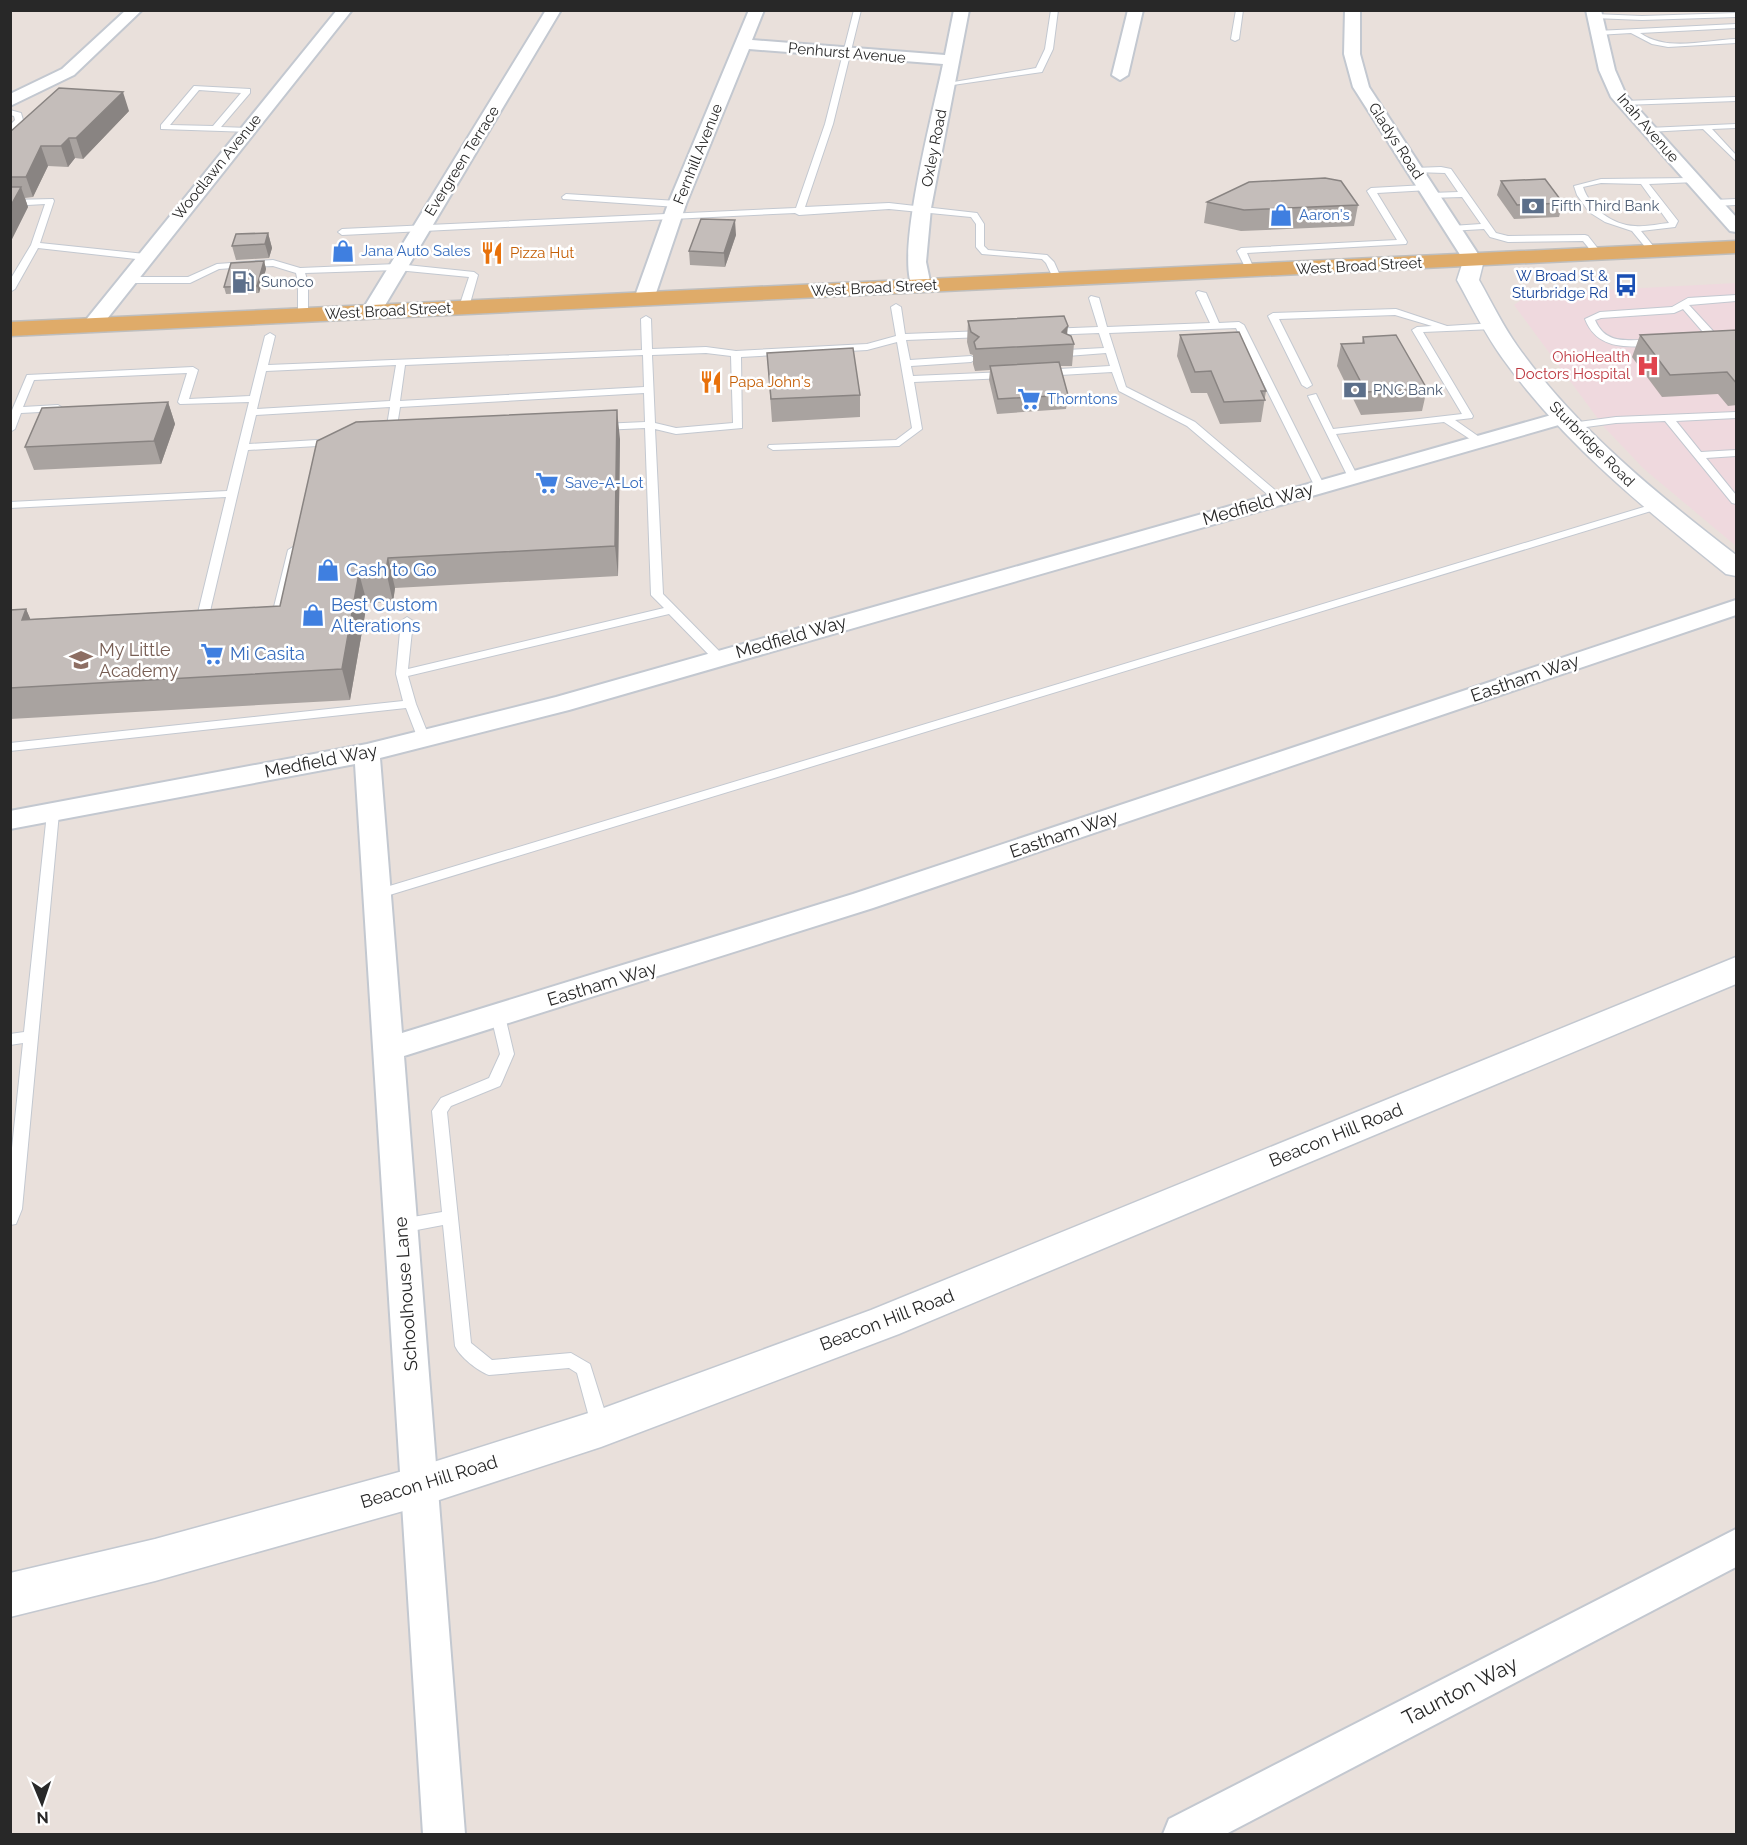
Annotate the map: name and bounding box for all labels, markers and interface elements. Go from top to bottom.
street label: Penhurst Avenue [787,39,907,67]
street label: Inah Avenue [1613,90,1683,166]
street label: Gladys Road [1365,99,1427,183]
street label: Fernhill Avenue [670,101,726,207]
street label: Evergreen Terrace [421,102,503,219]
street label: Oxley Road [918,108,950,188]
street label: Woodlawn Avenue [169,110,265,224]
bank icon: Fifth Third Bank [1520,193,1546,219]
place label: Fifth Third Bank [1551,197,1659,215]
shop icon: Aaron's [1268,202,1294,228]
place label: Aaron's [1299,206,1350,224]
shop icon: Jana Auto Sales [330,238,356,264]
restaurant icon: Pizza Hut [479,240,505,266]
place label: Jana Auto Sales [361,242,470,260]
place label: Pizza Hut [510,244,574,262]
street label: West Broad Street [1295,254,1423,278]
place label: W Broad St & Sturbridge Rd [1512,267,1608,302]
fuel station icon: Sunoco [230,269,256,295]
bus stop icon: W Broad St & Sturbridge Rd [1613,272,1639,298]
place label: Sunoco [261,273,314,291]
street label: West Broad Street [810,276,938,300]
street label: West Broad Street [324,299,452,323]
place label: OhioHealth Doctors Hospital [1515,348,1631,383]
hospital icon: OhioHealth Doctors Hospital [1635,353,1661,379]
restaurant icon: Papa John's [698,369,724,395]
place label: Papa John's [729,373,811,391]
bank icon: PNC Bank [1342,377,1368,403]
place label: PNC Bank [1373,381,1443,399]
supermarket icon: Thorntons [1016,386,1042,412]
place label: Thorntons [1047,390,1118,408]
street label: Sturbridge Road [1546,398,1638,490]
supermarket icon: Save-A-Lot [534,470,560,496]
place label: Save-A-Lot [565,474,644,492]
street label: Medfield Way [1200,478,1316,529]
shop icon: Cash to Go [315,557,341,583]
place label: Cash to Go [346,559,437,580]
place label: Best Custom Alterations [331,594,438,636]
shop icon: Best Custom Alterations [300,602,326,628]
street label: Medfield Way [733,611,849,662]
place label: My Little Academy [99,639,179,681]
supermarket icon: Mi Casita [199,641,225,667]
place label: Mi Casita [230,643,305,664]
school or university icon: My Little Academy [68,647,94,673]
street label: Eastham Way [1468,649,1582,706]
street label: Medfield Way [263,739,379,782]
street label: Eastham Way [1007,805,1121,862]
street label: Eastham Way [545,957,659,1010]
street label: Beacon Hill Road [1266,1098,1406,1171]
street label: Schoolhouse Lane [390,1216,421,1372]
street label: Beacon Hill Road [817,1284,957,1355]
street label: Beacon Hill Road [358,1451,500,1512]
street label: Taunton Way [1398,1651,1522,1730]
north arrow [12,1773,72,1833]
text: N [36,1808,49,1827]

